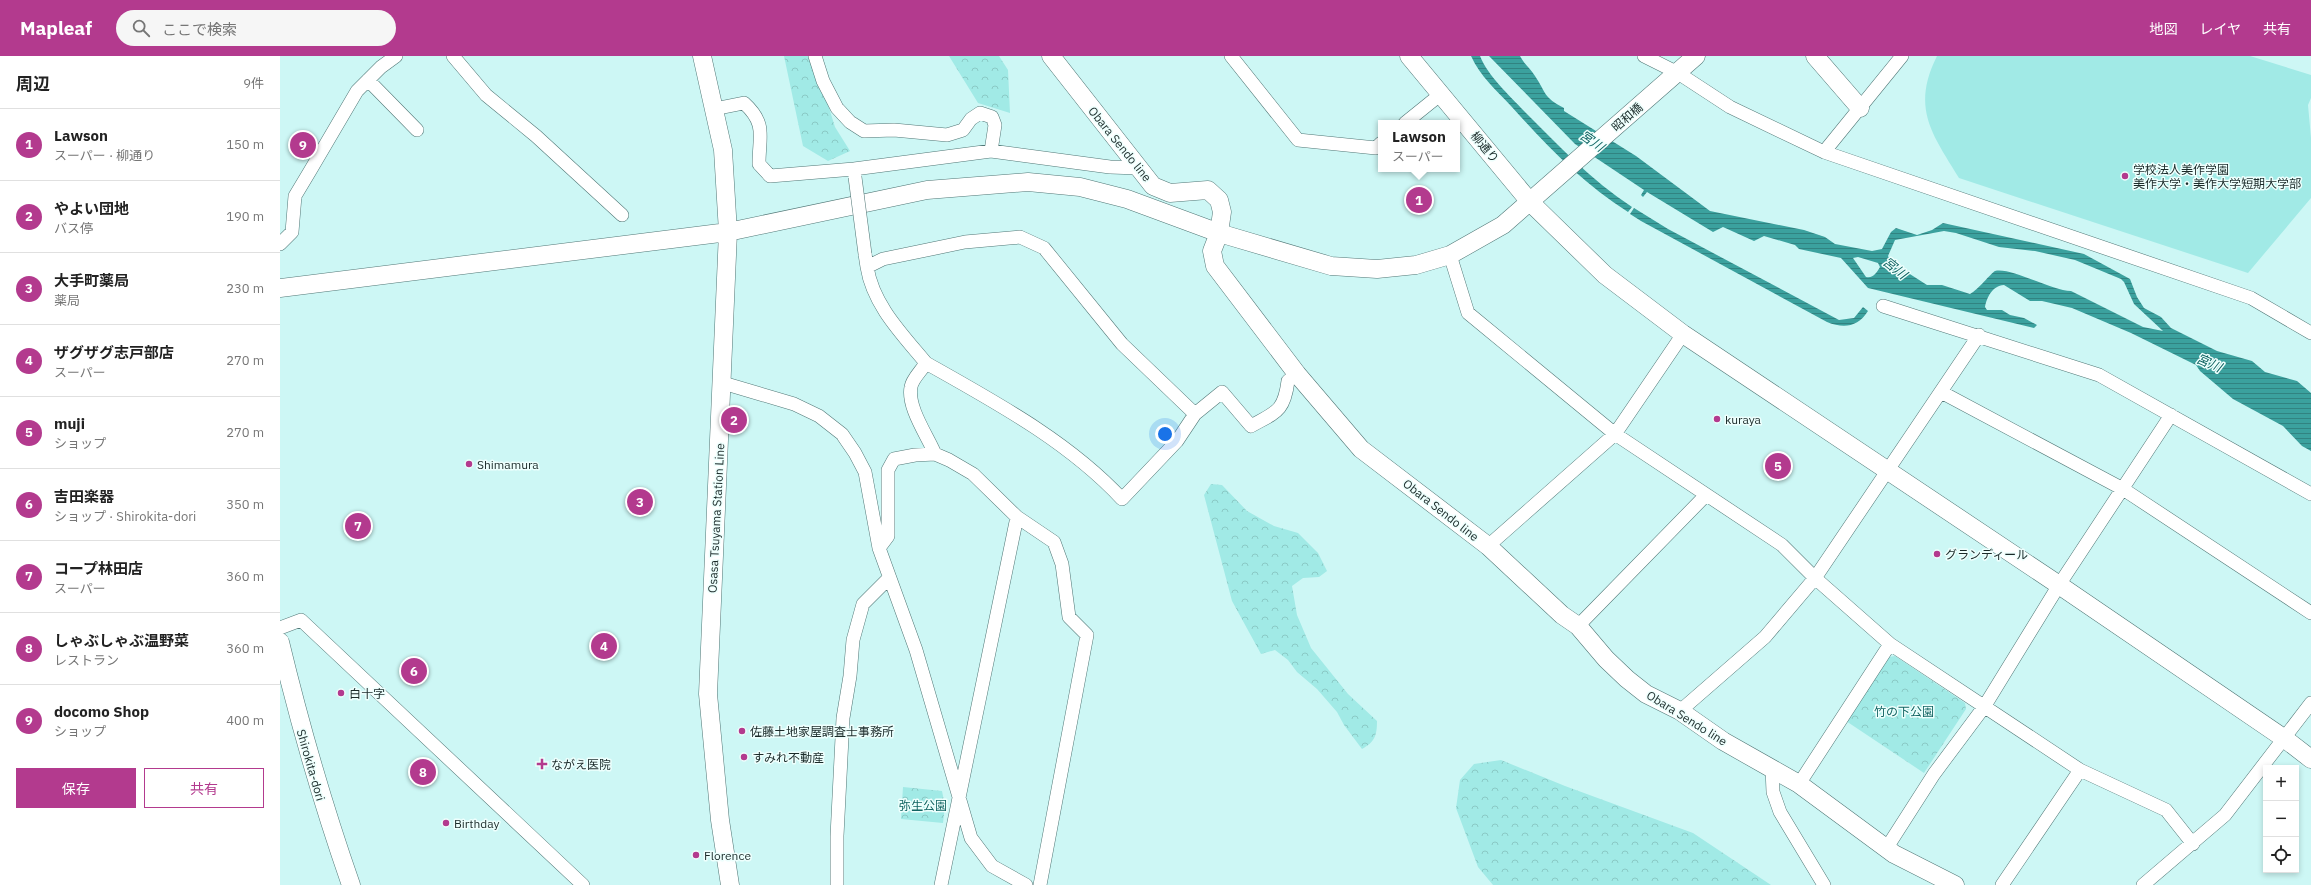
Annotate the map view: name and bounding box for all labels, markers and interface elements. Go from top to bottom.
search box [116,10,396,46]
text: Mapleaf [20,16,92,40]
icon: search [130,17,152,39]
text: ここで検索 [162,20,237,39]
text: 地図 [2149,20,2177,38]
text: レイヤ [2199,20,2241,38]
text: 共有 [2263,20,2291,38]
text: 周辺 [16,73,50,95]
text: 9件 [243,75,264,92]
street label: 昭和橋 [1608,100,1646,134]
street label: Obara Sendo line [1085,104,1155,185]
popup [1378,120,1460,172]
text: Lawson [54,126,108,145]
text: Lawson [1392,127,1446,146]
water label: 宮川 [1576,127,1609,157]
street label: 柳通り [1468,128,1502,166]
pin: 9 [290,130,316,160]
text: 1 [25,136,33,153]
text: 150 m [226,136,264,153]
text: スーパー · 柳通り [54,147,155,164]
text: スーパー [1392,148,1444,165]
place label: 学校法人美作学園 美作大学・美作大学短期大学部 [2133,162,2301,191]
marker: 学校法人美作学園 美作大学・美作大学短期大学部 [2120,171,2130,181]
pin: 1 [1406,185,1432,215]
text: やよい団地 [54,199,129,218]
text: 2 [25,208,33,225]
text: 190 m [226,208,264,225]
text: バス停 [54,220,93,237]
water label: 宮川 [1880,253,1912,284]
text: 大手町薬局 [54,271,129,290]
text: 3 [25,280,33,297]
text: 230 m [226,280,264,297]
text: 薬局 [54,292,80,309]
text: ザグザグ志戸部店 [54,343,174,362]
water label: 宮川 [2194,350,2226,377]
text: 4 [25,352,33,369]
text: 270 m [226,352,264,369]
text: スーパー [54,364,106,381]
pin: 2 [721,405,747,435]
place label: kuraya [1725,412,1762,427]
text: muji [54,414,85,433]
marker: kuraya [1712,414,1722,424]
text: 5 [25,424,33,441]
text: 270 m [226,424,264,441]
your location [1155,424,1175,444]
text: ショップ [54,435,106,452]
street label: Osasa Tsuyama Station Line [705,442,727,593]
pin: 5 [1765,451,1791,481]
place label: Shimamura [477,457,539,472]
marker: Shimamura [464,459,474,469]
street label: Obara Sendo line [1400,476,1482,544]
text: 吉田楽器 [54,487,114,506]
pin: 3 [627,487,653,517]
text: 6 [25,496,33,513]
text: 350 m [226,496,264,513]
text: ショップ · Shirokita-dori [54,508,196,525]
pin: 7 [345,511,371,541]
place label: グランディール [1945,547,2028,562]
marker: グランディール [1932,549,1942,559]
text: コープ林田店 [54,559,143,578]
text: 7 [25,568,33,585]
text: 360 m [226,568,264,585]
text: スーパー [54,580,106,597]
text: しゃぶしゃぶ温野菜 [54,631,189,650]
pin: 4 [591,631,617,661]
text: 8 [25,640,33,657]
text: 360 m [226,640,264,657]
text: レストラン [54,652,119,669]
pin: 6 [401,656,427,686]
place label: 白十字 [349,686,385,701]
street label: Obara Sendo line [1644,687,1730,749]
marker: 白十字 [336,688,346,698]
text: docomo Shop [54,702,149,721]
park label: 竹の下公園 [1874,704,1934,719]
text: 9 [25,712,33,729]
text: 400 m [226,712,264,729]
text: ショップ [54,723,106,740]
place label: 佐藤土地家屋調査士事務所 [750,724,894,739]
marker: 佐藤土地家屋調査士事務所 [737,726,747,736]
street label: Shirokita-dori [294,727,328,803]
place label: すみれ不動産 [752,750,824,765]
marker: すみれ不動産 [739,752,749,762]
pin: 8 [410,757,436,787]
place label: ながえ医院 [551,757,611,772]
marker: ながえ医院 [536,758,548,770]
map controls [2263,765,2299,873]
button: + [2263,765,2299,801]
button: 保存 [16,768,136,808]
button: 共有 [144,768,264,808]
park label: 弥生公園 [899,798,947,813]
button: − [2263,801,2299,837]
place label: Birthday [454,816,500,831]
marker: Birthday [441,818,451,828]
button: locate [2263,837,2299,873]
place label: Florence [704,848,751,863]
marker: Florence [691,850,701,860]

